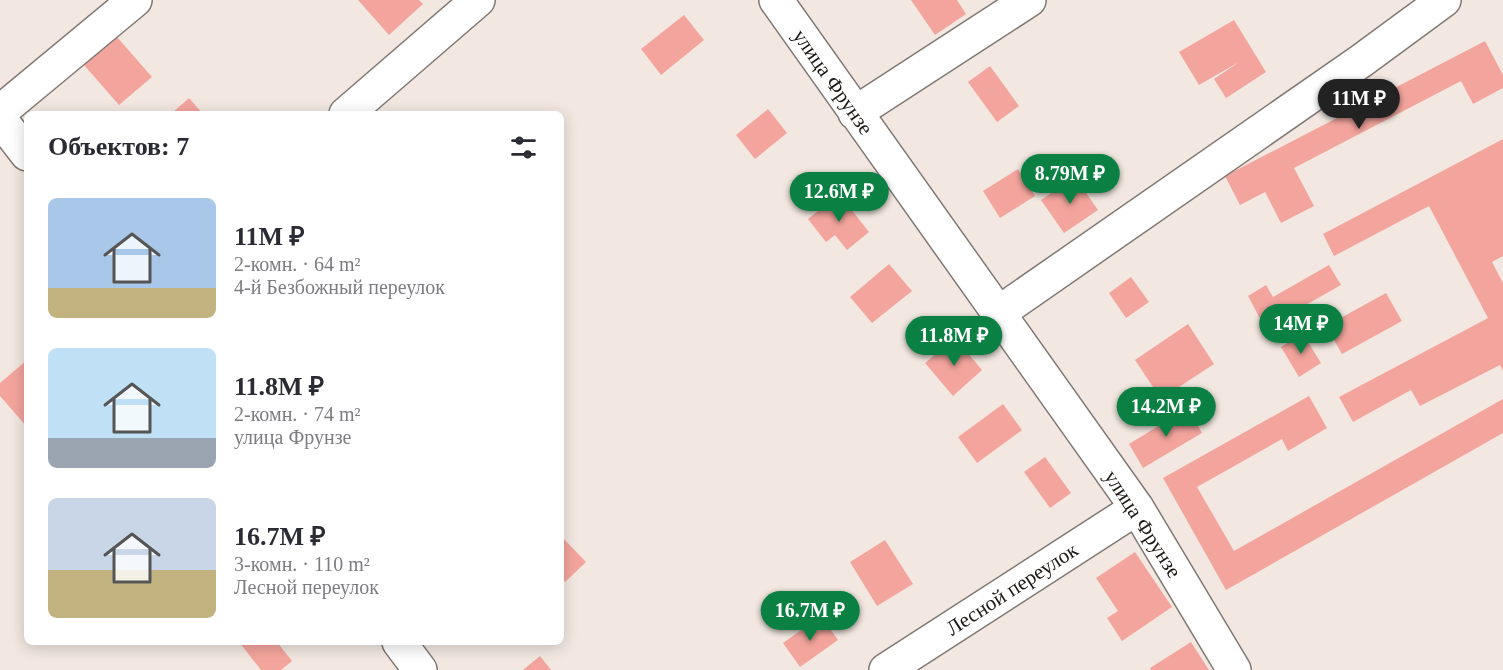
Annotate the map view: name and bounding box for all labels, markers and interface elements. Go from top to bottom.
street label: улица Фрунзе [788,25,878,139]
pin: 11M ₽ [1317,79,1401,130]
text: 11M ₽ [1332,87,1386,109]
icon: filters [507,131,540,164]
text: Объектов: 7 [48,132,189,161]
pin: 8.79M ₽ [1015,154,1125,205]
text: 8.79M ₽ [1035,162,1105,184]
pin: 12.6M ₽ [784,172,894,223]
text: 12.6M ₽ [804,180,874,202]
icon: home [96,222,168,294]
text: 11M ₽ [234,222,305,251]
text: 2-комн. · 64 m² [234,253,361,275]
text: 4-й Безбожный переулок [234,276,445,298]
pin: 14M ₽ [1259,304,1343,355]
text: 14M ₽ [1273,312,1329,334]
pin: 11.8M ₽ [899,316,1009,367]
text: 11.8M ₽ [919,324,989,346]
icon: home [96,372,168,444]
text: 11.8M ₽ [234,372,324,401]
pin: 14.2M ₽ [1111,387,1221,438]
text: 14.2M ₽ [1131,395,1201,417]
text: 2-комн. · 74 m² [234,403,361,425]
text: улица Фрунзе [234,426,351,448]
street label: улица Фрунзе [1099,466,1187,582]
icon: home [96,522,168,594]
text: 16.7M ₽ [234,522,326,551]
street label: Лесной переулок [942,537,1083,640]
text: 3-комн. · 110 m² [234,553,370,575]
text: Лесной переулок [234,576,379,598]
pin: 16.7M ₽ [755,591,865,642]
text: 16.7M ₽ [775,599,845,621]

